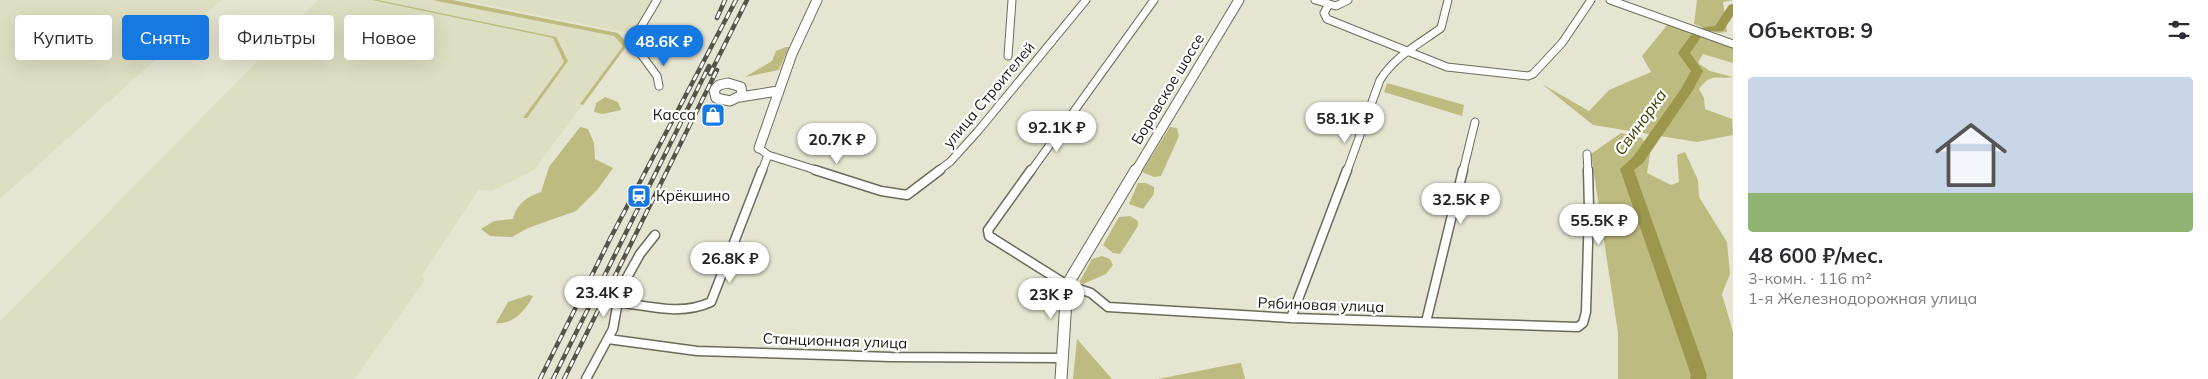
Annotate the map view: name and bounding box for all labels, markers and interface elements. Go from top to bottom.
chip: Купить [15,15,112,60]
chip: Снять [122,15,209,60]
chip: Фильтры [219,15,334,60]
chip: Новое [344,15,434,60]
icon: filters [2165,16,2193,44]
text: Объектов: 9 [1748,17,1873,43]
pin: 48.6K ₽ [618,24,710,67]
street label: Боровское шоссе [1127,30,1208,148]
text: 48.6K ₽ [635,31,693,51]
street label: улица Строителей [939,38,1039,152]
water label: Свинорка [1609,85,1671,159]
shop icon: Касса [700,102,726,128]
pin: 58.1K ₽ [1299,102,1391,144]
place label: Касса [653,105,696,124]
text: 58.1K ₽ [1316,108,1374,128]
pin: 92.1K ₽ [1011,110,1103,153]
icon: home [1926,110,2016,200]
text: 92.1K ₽ [1028,117,1086,137]
pin: 20.7K ₽ [791,122,883,165]
text: 20.7K ₽ [808,129,866,149]
pin: 32.5K ₽ [1415,182,1507,225]
station icon: Крёкшино [626,183,652,209]
place label: Крёкшино [656,186,730,205]
text: 32.5K ₽ [1432,189,1490,209]
pin: 55.5K ₽ [1553,204,1645,246]
text: 55.5K ₽ [1570,210,1628,230]
pin: 26.8K ₽ [684,242,776,284]
text: 48 600 ₽/мес. [1748,242,1883,268]
text: 26.8K ₽ [701,248,759,268]
text: 3-комн. · 116 m² [1748,268,1872,288]
pin: 23.4K ₽ [558,276,650,318]
pin: 23K ₽ [1016,278,1086,320]
text: 23.4K ₽ [575,282,633,302]
text: 23K ₽ [1029,284,1073,304]
text: 1-я Железнодорожная улица [1748,288,1977,308]
street label: Рябиновая улица [1257,293,1385,316]
street label: Станционная улица [762,328,908,353]

